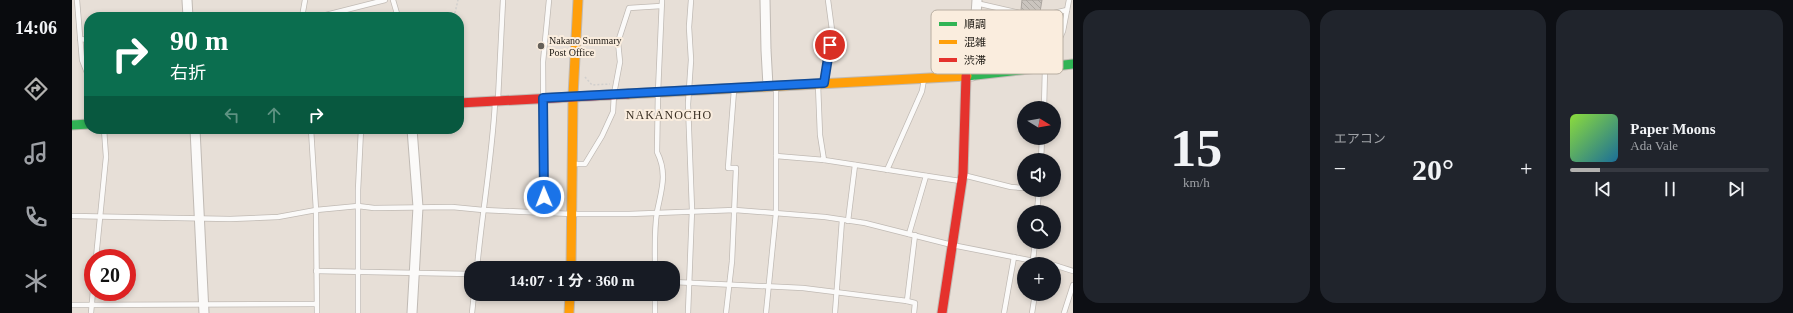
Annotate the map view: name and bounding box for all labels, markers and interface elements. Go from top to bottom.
legend [931,10,1063,74]
text: 14:06 [15,18,57,38]
text: 順調 [964,18,986,30]
text: 90 m [170,25,228,56]
icon: right [104,28,156,80]
pin [813,28,847,62]
icon: arrive [819,34,841,56]
place label: Nakano Summary Post Office [549,35,622,58]
text: 混雑 [964,36,986,48]
marker: Nakano Summary Post Office [536,41,546,51]
text: 渋滞 [964,54,986,66]
text: 右折 [170,63,206,83]
icon: directions [22,75,50,103]
north arrow [1017,101,1061,145]
map controls [1017,101,1061,301]
icon: left [221,104,243,126]
icon: ahead [263,104,285,126]
icon: right [305,104,327,126]
district label: NAKANOCHO [626,108,712,122]
text: 15 [1170,120,1222,177]
text: Paper Moons [1630,121,1715,137]
text: エアコン [1334,131,1386,146]
text: Ada Vale [1630,138,1678,153]
icon: music [22,139,50,167]
button: sound [1017,153,1061,197]
text: 20° [1412,153,1454,186]
text: − [1334,156,1346,181]
text: + [1520,156,1532,181]
text: km/h [1183,175,1210,190]
position arrow [523,176,565,218]
icon: previous [1592,178,1614,200]
icon: pause [1659,178,1681,200]
icon: next [1725,178,1747,200]
icon: phone [22,203,50,231]
button: search [1017,205,1061,249]
speed limit sign: 20 [84,249,136,301]
button: + [1017,257,1061,301]
icon: climate [22,267,50,295]
text: 14:07 · 1 分 · 360 m [510,273,635,289]

